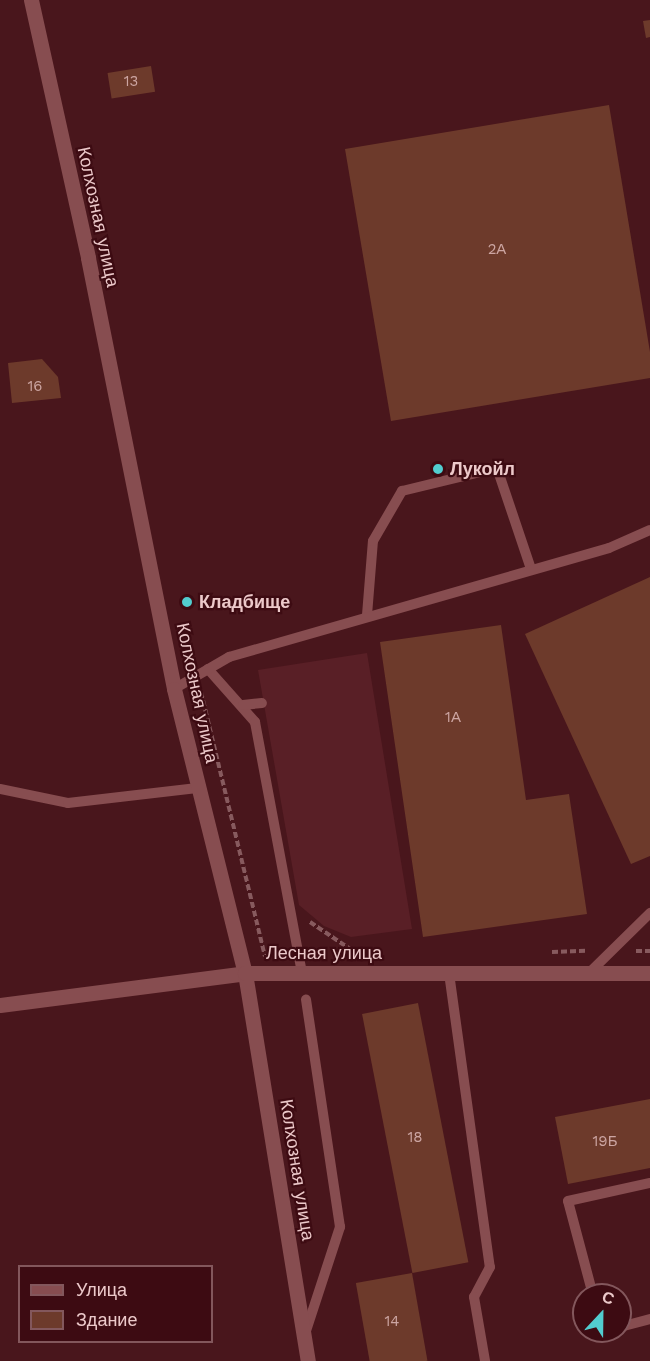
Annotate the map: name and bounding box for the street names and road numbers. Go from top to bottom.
street label: Колхозная улица [73,145,123,289]
street label: Колхозная улица [172,621,222,765]
street label: Лесная улица [266,942,382,964]
street label: Колхозная улица [275,1098,319,1242]

